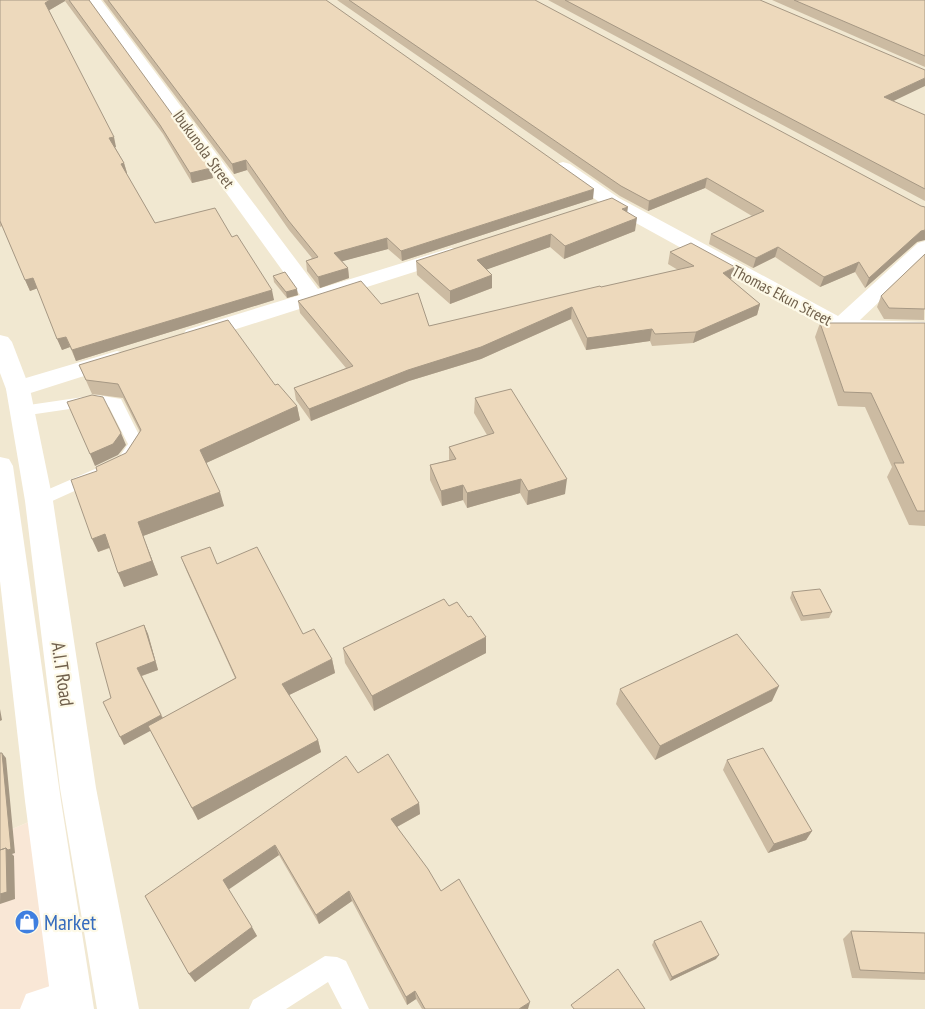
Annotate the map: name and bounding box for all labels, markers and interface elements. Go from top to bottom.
street label: Ibukunola Street [169,106,239,192]
street label: Thomas Ekun Street [729,260,836,330]
street label: A.I.T Road [47,640,79,708]
place label: Market [44,908,96,936]
shop icon: Market [14,909,40,935]

